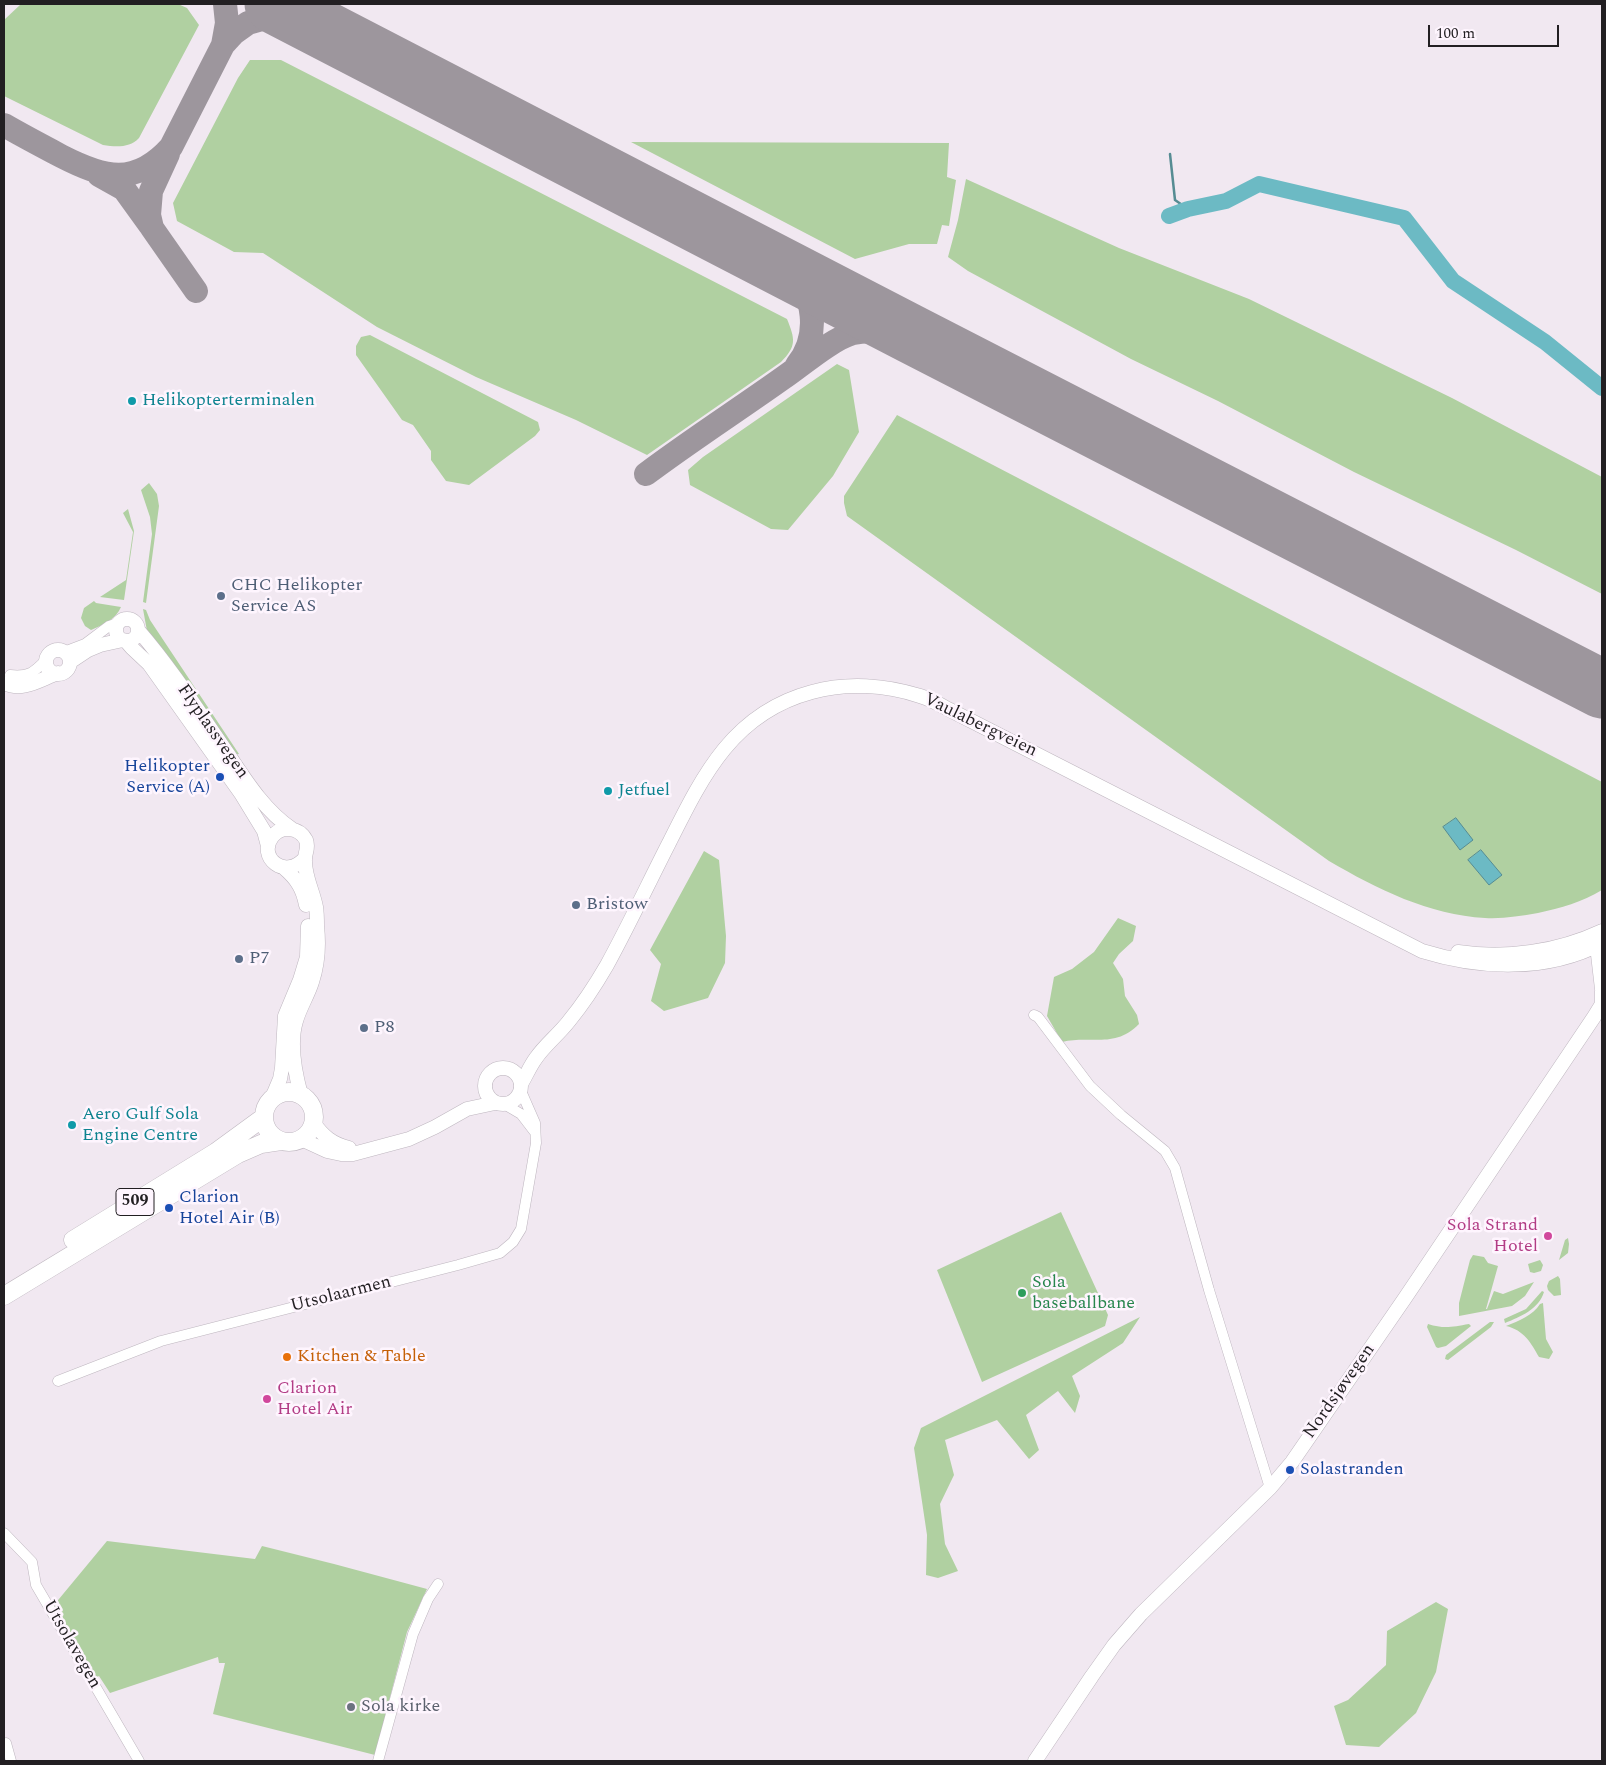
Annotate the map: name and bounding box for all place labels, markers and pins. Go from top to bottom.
place label: Helikopterterminalen [142,390,315,412]
marker: Helikopterterminalen [126,395,138,407]
place label: CHC Helikopter Service AS [231,575,362,618]
marker: CHC Helikopter Service AS [215,590,227,602]
place label: Helikopter Service (A) [124,756,210,799]
marker: Helikopter Service (A) [214,771,226,783]
place label: Jetfuel [618,780,670,802]
marker: Jetfuel [602,785,614,797]
place label: Bristow [586,894,648,916]
marker: Bristow [570,899,582,911]
place label: P7 [249,948,269,970]
marker: P7 [233,953,245,965]
place label: P8 [374,1017,394,1039]
marker: P8 [358,1022,370,1034]
place label: Aero Gulf Sola Engine Centre [82,1104,199,1146]
marker: Aero Gulf Sola Engine Centre [66,1119,78,1131]
place label: Clarion Hotel Air (B) [179,1187,280,1230]
marker: Clarion Hotel Air (B) [163,1202,175,1214]
place label: Sola Strand Hotel [1447,1215,1538,1258]
marker: Sola Strand Hotel [1542,1230,1554,1242]
place label: Sola baseballbane [1032,1272,1135,1315]
marker: Sola baseballbane [1016,1287,1028,1299]
place label: Kitchen & Table [297,1346,426,1368]
marker: Kitchen & Table [281,1351,293,1363]
place label: Clarion Hotel Air [277,1378,352,1420]
marker: Clarion Hotel Air [261,1393,273,1405]
place label: Solastranden [1300,1459,1404,1481]
marker: Solastranden [1284,1464,1296,1476]
place label: Sola kirke [361,1696,440,1718]
marker: Sola kirke [345,1701,357,1713]

